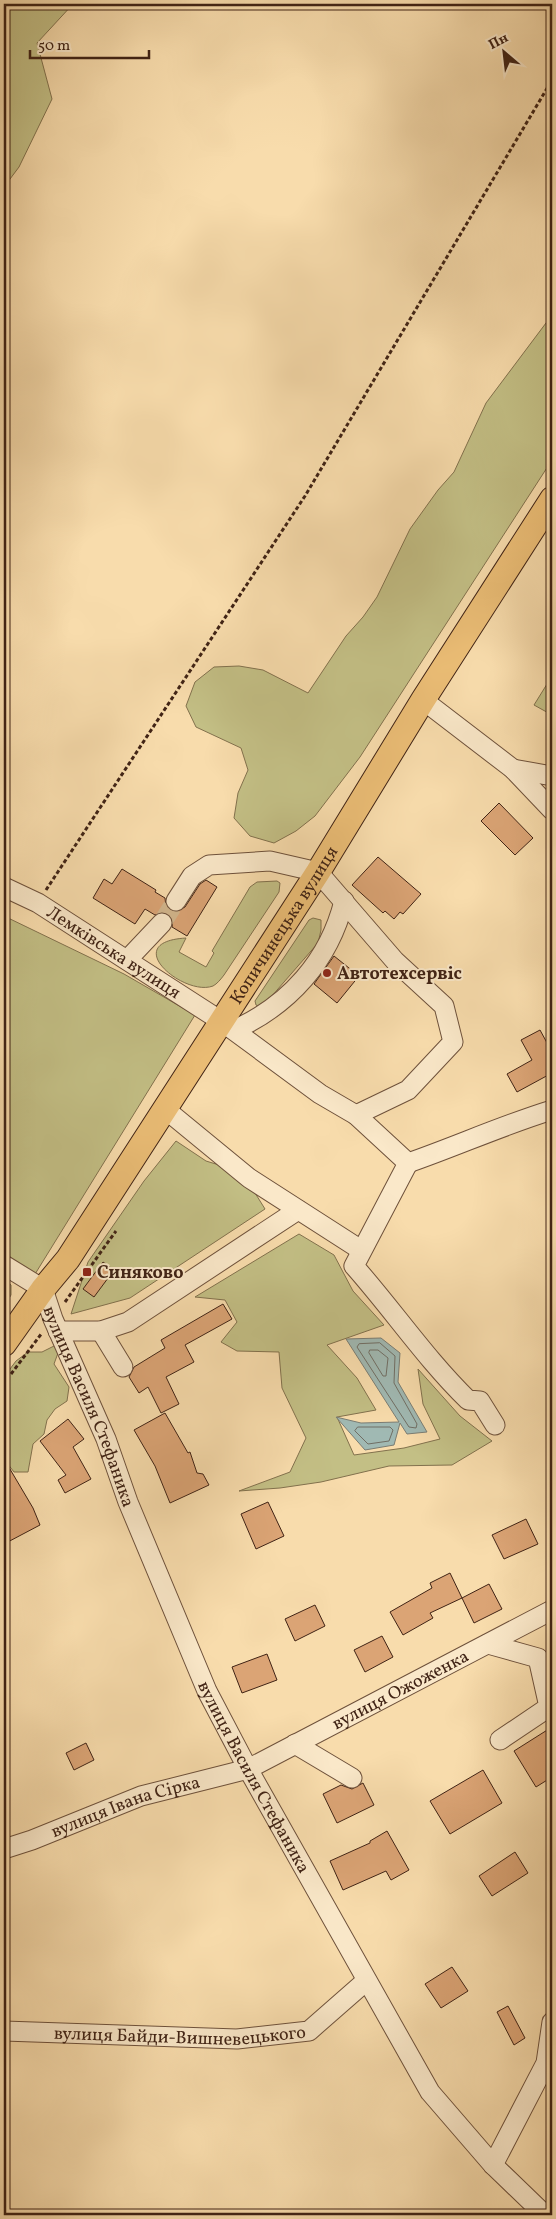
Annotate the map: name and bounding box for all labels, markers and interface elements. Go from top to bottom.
scale bar [30,28,149,60]
north arrow [478,28,528,78]
text: Пн [485,29,512,55]
text: 50 m [38,36,70,57]
street label: Копичинецька вулиця [225,842,345,1010]
street label: Лемківська вулиця [41,901,185,1006]
place label: Автотехсервіс [337,962,462,987]
marker: Автотехсервіс [321,967,333,979]
place label: Синяково [97,1261,183,1286]
marker: Синяково [81,1266,93,1278]
street label: вулиця Василя Стефаника [36,1303,140,1511]
street label: вулиця Ожоженка [328,1645,474,1737]
street label: вулиця Василя Стефаника [190,1678,315,1878]
street label: вулиця Івана Сірка [48,1771,203,1845]
street label: вулиця Байди-Вишневецького [53,2020,307,2053]

